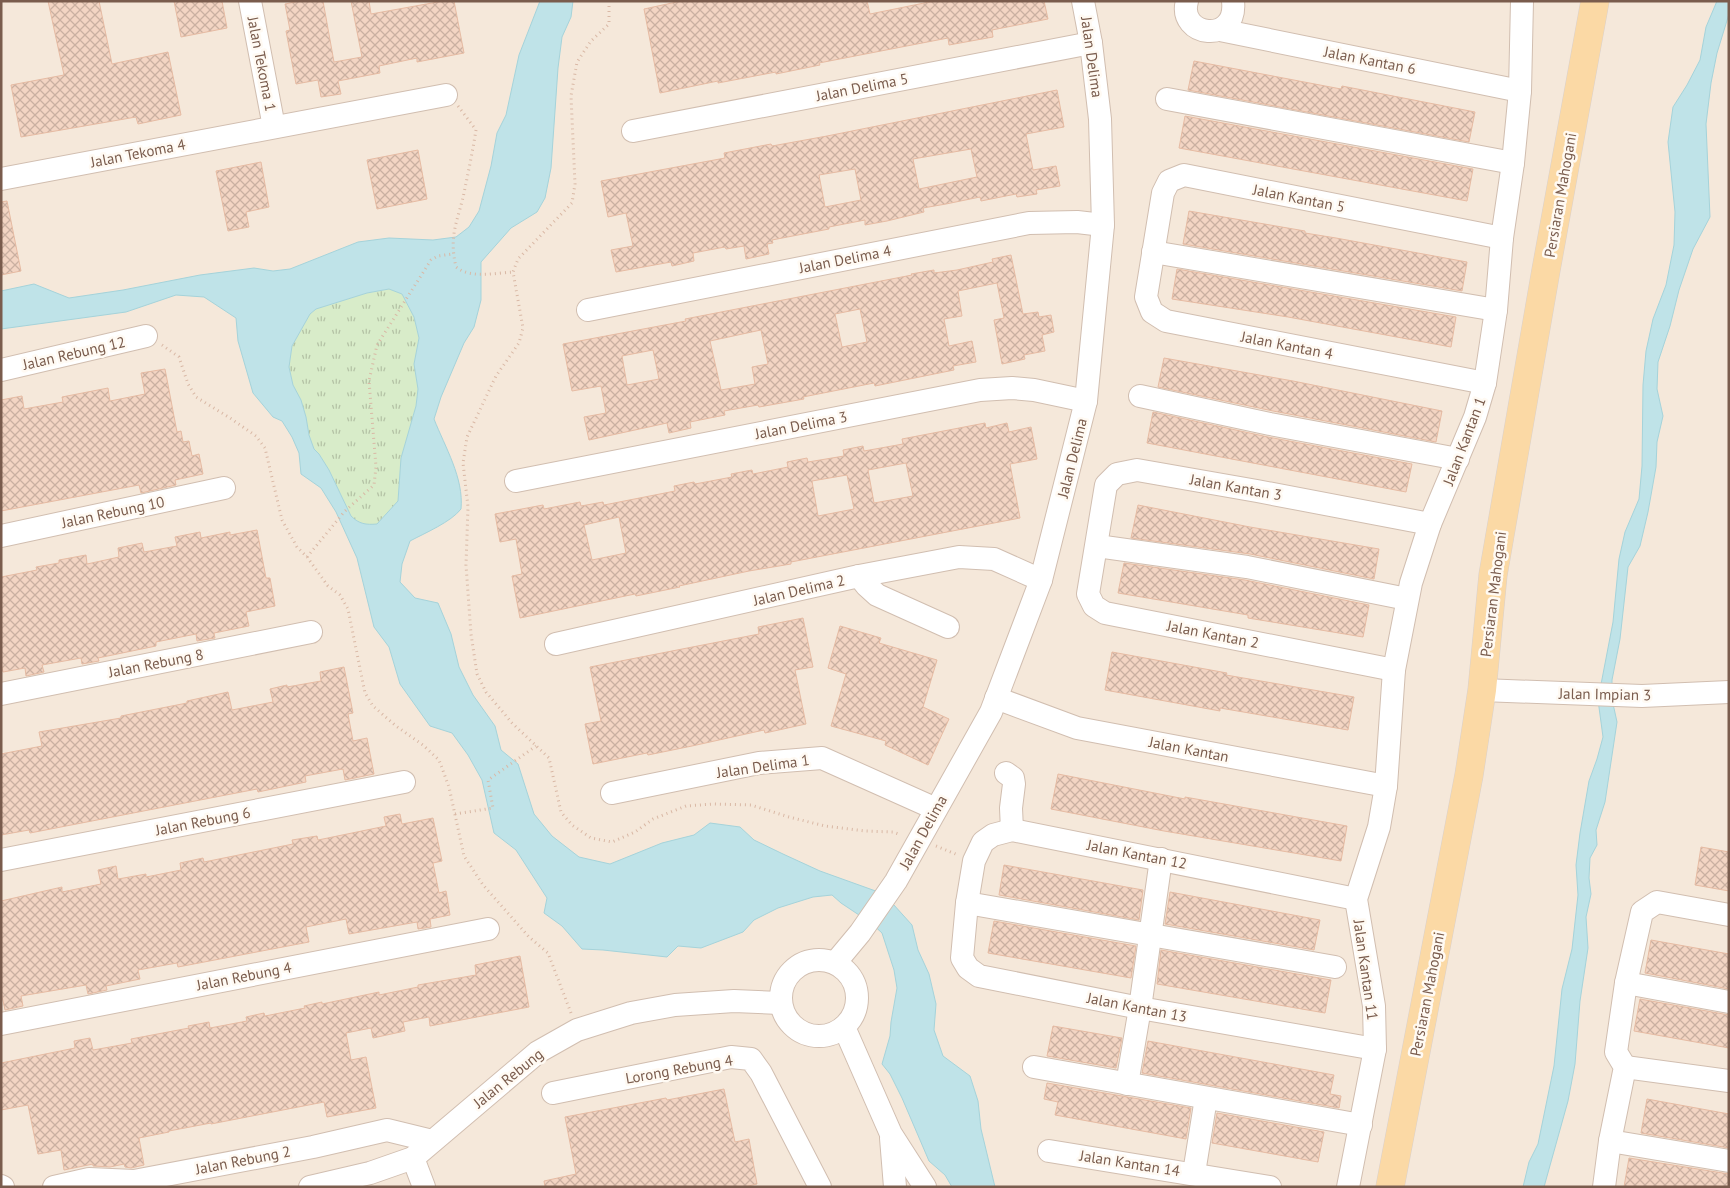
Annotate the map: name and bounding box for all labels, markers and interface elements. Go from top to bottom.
street label: Jalan Tekoma 1 [243,14,281,113]
street label: Jalan Delima [1077,14,1107,99]
street label: Jalan Kantan 6 [1321,42,1418,78]
street label: Jalan Delima 5 [813,69,910,105]
street label: Persiaran Mahogani [1540,131,1580,259]
street label: Jalan Tekoma 4 [88,134,187,172]
street label: Jalan Kantan 5 [1250,180,1347,216]
street label: Jalan Delima 4 [796,241,893,277]
street label: Jalan Kantan 4 [1238,327,1335,363]
street label: Jalan Rebung 12 [20,332,127,374]
street label: Jalan Kantan 1 [1438,394,1490,489]
street label: Jalan Delima 3 [752,407,849,443]
street label: Jalan Delima [1053,416,1091,501]
street label: Jalan Kantan 3 [1188,469,1284,504]
street label: Jalan Rebung 10 [59,492,166,532]
street label: Persiaran Mahogani [1476,530,1510,658]
street label: Jalan Delima 2 [750,570,847,610]
street label: Jalan Kantan 2 [1164,616,1261,652]
street label: Jalan Rebung 8 [106,644,205,682]
street label: Jalan Impian 3 [1558,684,1651,704]
street label: Jalan Kantan [1146,732,1231,766]
street label: Jalan Delima 1 [714,750,811,782]
street label: Jalan Delima [894,792,951,873]
street label: Jalan Rebung 6 [153,802,252,840]
street label: Jalan Kantan 12 [1084,835,1189,873]
street label: Jalan Kantan 11 [1349,918,1382,1021]
street label: Persiaran Mahogani [1406,930,1448,1058]
street label: Jalan Rebung 4 [194,957,293,995]
street label: Jalan Kantan 13 [1084,988,1189,1026]
street label: Jalan Rebung [469,1044,547,1112]
street label: Lorong Rebung 4 [624,1050,734,1088]
street label: Jalan Rebung 2 [193,1141,292,1179]
street label: Jalan Kantan 14 [1078,1146,1182,1180]

